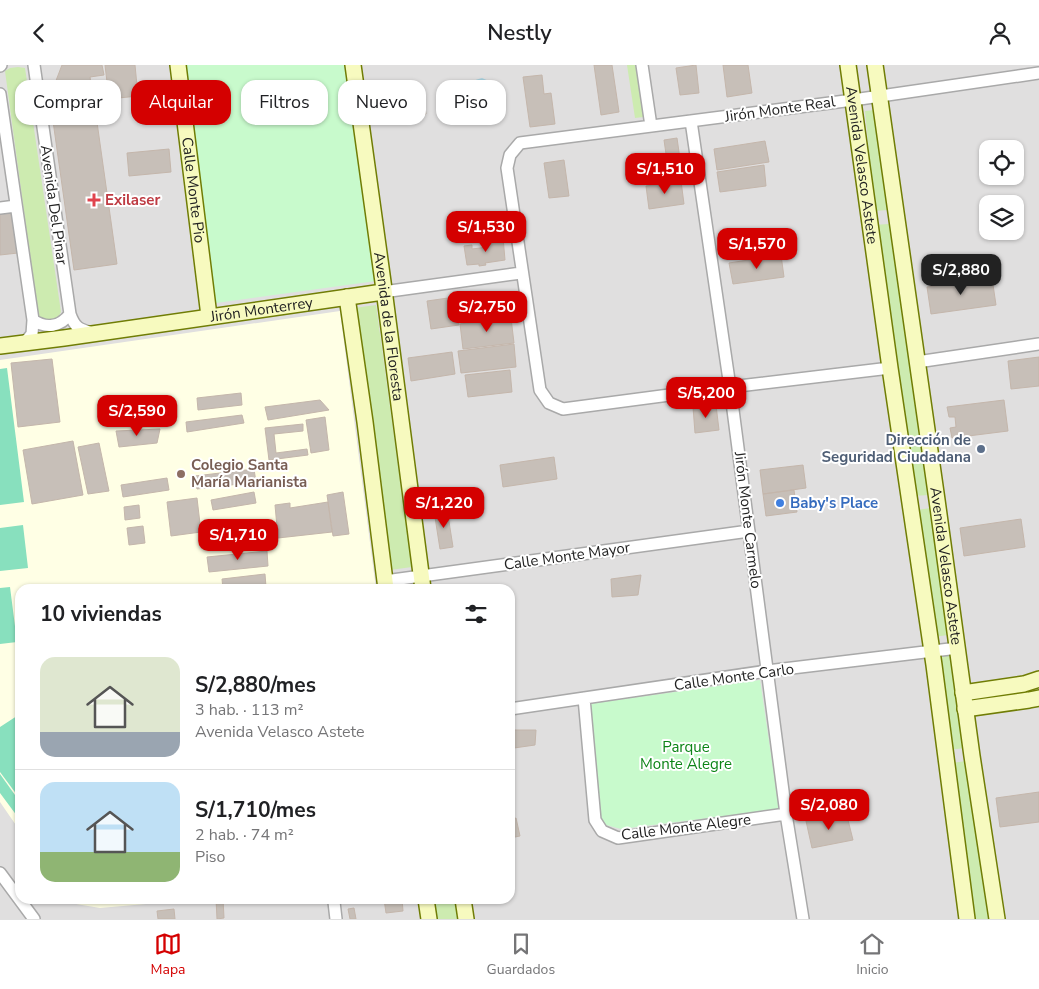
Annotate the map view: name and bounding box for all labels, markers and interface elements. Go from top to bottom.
text: Nestly [487,18,552,48]
icon: back [25,19,53,47]
icon: person [986,19,1014,47]
chip: Comprar [15,80,121,125]
chip: Alquilar [131,80,231,125]
chip: Filtros [241,80,328,125]
chip: Nuevo [338,80,426,125]
chip: Piso [436,80,506,125]
street label: Avenida Velasco Astete [841,85,883,245]
street label: Jirón Monte Real [723,91,837,127]
street label: Calle Monte Pio [177,136,210,244]
map controls [979,140,1024,240]
button: locate [979,140,1024,185]
street label: Avenida Del Pinar [36,144,72,267]
pin: S/1,510 [619,153,711,195]
text: S/1,510 [636,158,694,180]
place label: Exilaser [105,190,160,210]
marker: Exilaser [87,193,101,207]
button: layers [979,195,1024,240]
pin: S/1,530 [440,211,532,253]
text: S/1,530 [457,216,515,238]
pin: S/1,570 [711,227,803,270]
text: S/1,570 [728,233,786,255]
street label: Avenida de la Floresta [369,251,408,402]
pin: S/2,880 [915,253,1007,296]
text: S/2,880 [932,259,990,281]
pin: S/2,750 [441,291,533,333]
street label: Jirón Monterrey [208,292,314,327]
text: S/2,750 [458,296,516,318]
pin: S/5,200 [660,377,752,419]
text: S/5,200 [677,382,735,404]
pin: S/2,590 [91,395,183,437]
text: S/2,590 [108,400,166,422]
place label: Dirección de Seguridad Ciudadana [822,430,971,467]
marker: Dirección de Seguridad Ciudadana [975,443,987,455]
street label: Jirón Monte Carmelo [730,449,766,590]
place label: Colegio Santa María Marianista [191,455,307,492]
marker: Colegio Santa María Marianista [175,468,187,480]
street label: Avenida Velasco Astete [925,486,967,646]
pin: S/1,220 [398,487,490,529]
text: S/1,220 [415,492,473,514]
place label: Baby's Place [790,493,878,513]
marker: Baby's Place [774,497,786,509]
pin: S/1,710 [192,519,284,561]
text: S/1,710 [209,524,267,546]
street label: Calle Monte Mayor [503,537,632,575]
text: 10 viviendas [40,600,162,628]
icon: filters [462,600,490,628]
street label: Calle Monte Carlo [673,659,795,695]
text: S/2,880/mes [195,671,316,699]
icon: home [80,677,140,737]
text: 3 hab. · 113 m² [195,699,303,721]
text: Avenida Velasco Astete [195,721,365,743]
park label: Parque Monte Alegre [640,737,732,774]
pin: S/2,080 [783,789,875,831]
text: S/2,080 [800,794,858,816]
text: S/1,710/mes [195,796,316,824]
icon: home [80,802,140,862]
street label: Calle Monte Alegre [620,809,752,845]
text: 2 hab. · 74 m² [195,824,294,846]
text: Piso [195,846,225,868]
tab: Mapa [151,930,185,979]
tab: Guardados [487,930,555,979]
tab: Inicio [856,930,888,979]

